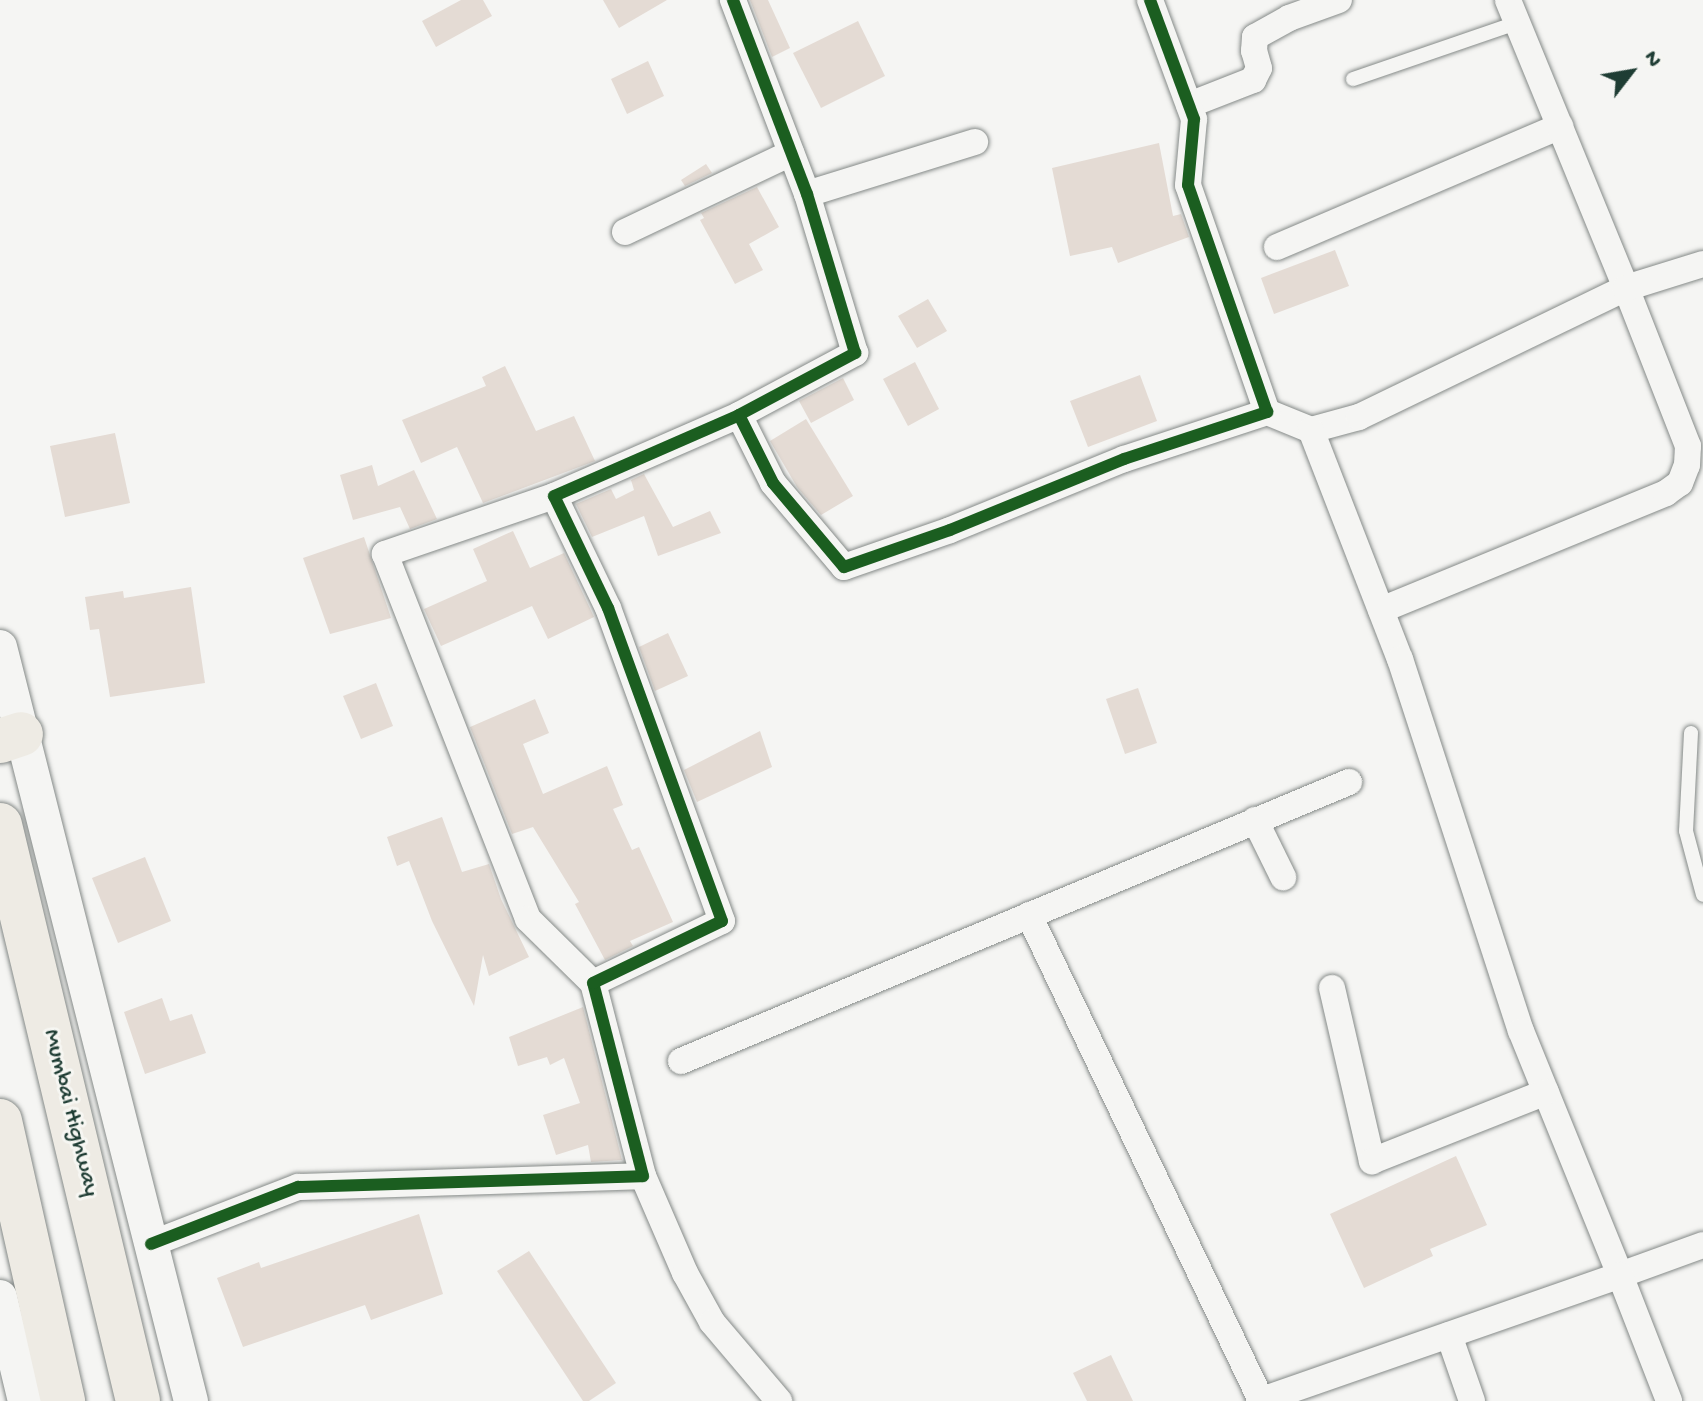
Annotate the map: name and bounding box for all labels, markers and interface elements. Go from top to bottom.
north arrow [1591,32,1671,112]
text: N [1637,47,1666,72]
street label: Mumbai Highway [35,1027,105,1199]

